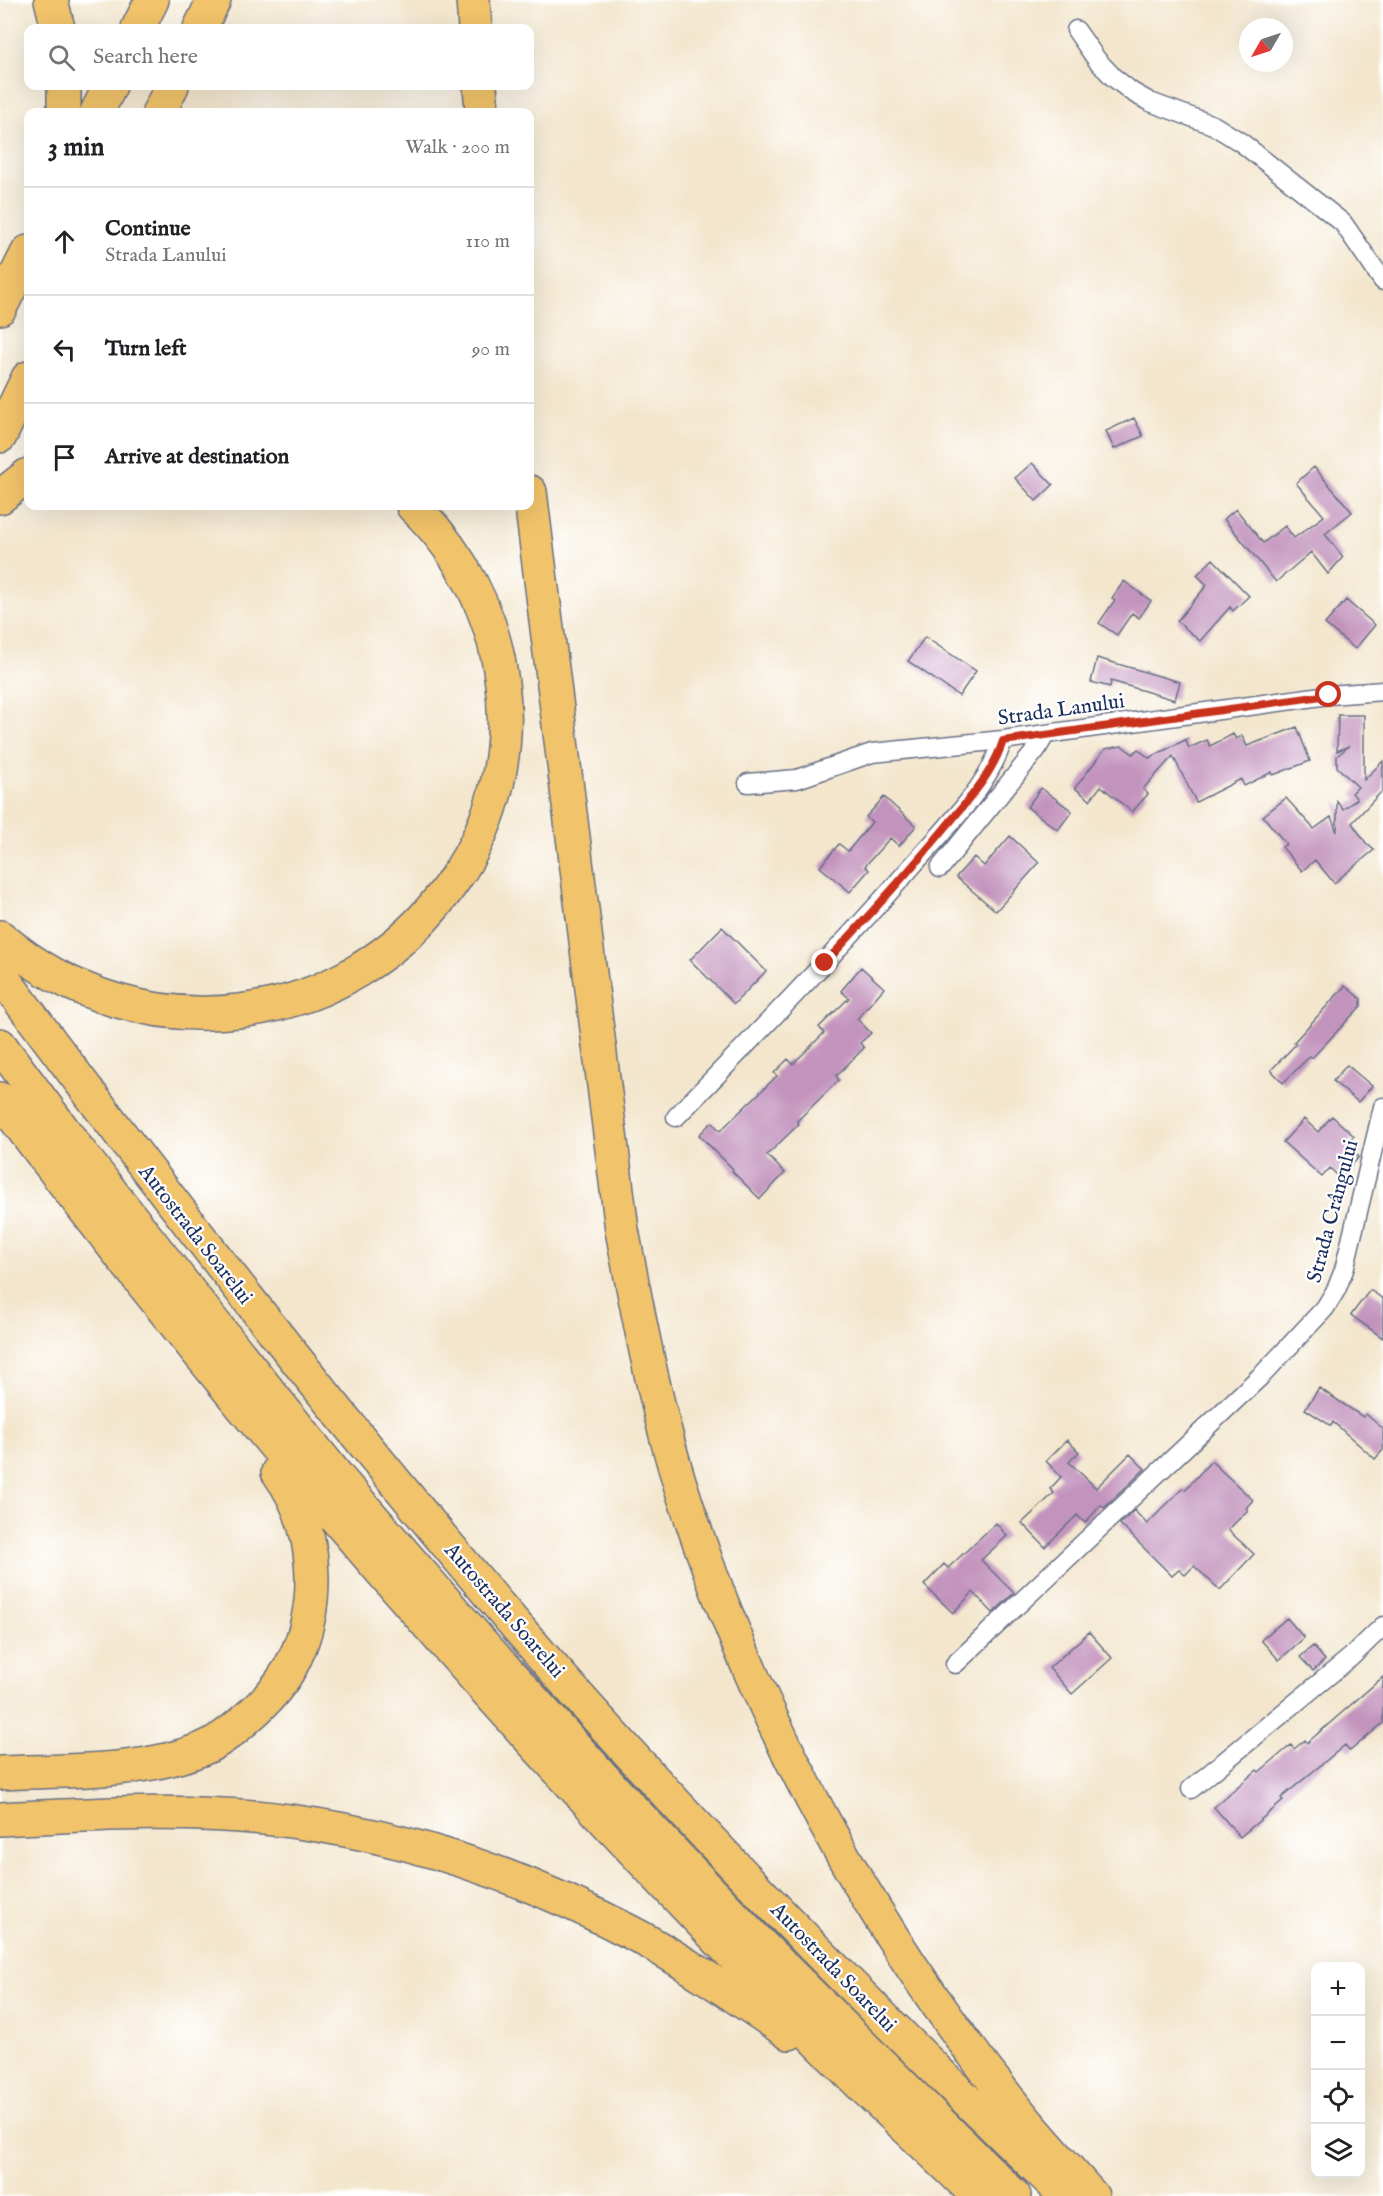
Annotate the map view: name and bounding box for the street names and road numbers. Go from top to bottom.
street label: Strada Lanului [996,688,1126,733]
street label: Strada Crângului [1301,1137,1366,1286]
street label: Autostrada Soarelui [131,1159,258,1310]
street label: Autostrada Soarelui [437,1537,570,1684]
street label: Autostrada Soarelui [763,1897,902,2039]

